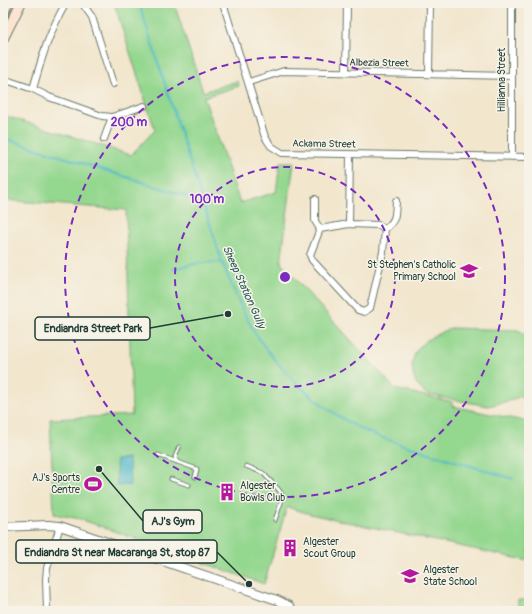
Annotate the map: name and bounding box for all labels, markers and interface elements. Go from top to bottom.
street label: Hillianna Street [496,47,508,112]
street label: Albezia Street [349,56,410,70]
text: 200 m [111,115,148,130]
street label: Ackama Street [292,137,357,151]
text: 100 m [190,192,225,207]
water label: Sheep Station Gully [220,244,269,332]
place label: St Stephen's Catholic Primary School [367,259,456,283]
school or university icon: St Stephen's Catholic Primary School [459,261,479,281]
centre of rings [278,270,292,284]
callout: Endiandra Street Park [35,317,150,340]
text: Endiandra Street Park [44,322,143,335]
place label: AJ's Sports Centre [32,472,81,496]
sports icon: AJ's Sports Centre [83,474,103,494]
place label: Algester Bowls Club [240,480,285,504]
building icon: Algester Bowls Club [217,482,237,502]
callout: AJ's Gym [143,510,202,533]
text: AJ's Gym [151,515,195,528]
place label: Algester Scout Group [303,536,356,560]
building icon: Algester Scout Group [280,538,300,558]
callout: Endiandra St near Macaranga St, stop 87 [16,540,217,563]
text: Endiandra St near Macaranga St, stop 87 [24,546,210,559]
place label: Algester State School [423,564,477,588]
school or university icon: Algester State School [400,566,420,586]

